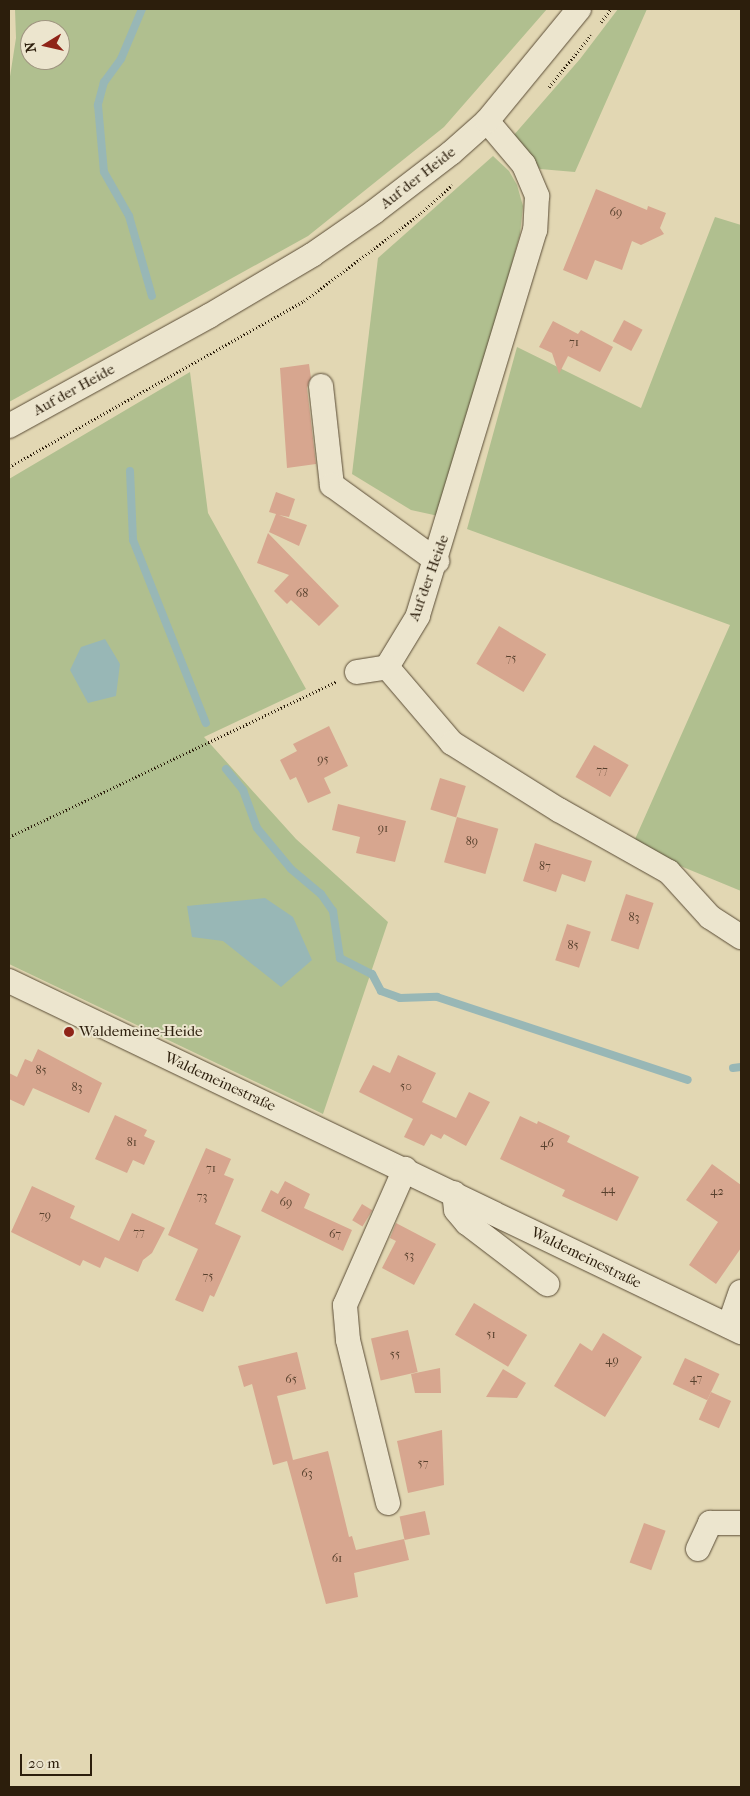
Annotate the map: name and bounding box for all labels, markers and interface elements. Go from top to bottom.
north arrow [20,20,70,70]
text: N [21,41,40,54]
street label: Auf der Heide [377,143,459,213]
house number: 69 [610,206,622,220]
house number: 71 [569,336,579,350]
street label: Auf der Heide [30,360,118,420]
street label: Auf der Heide [405,532,453,624]
house number: 68 [296,587,308,601]
house number: 75 [506,652,516,666]
house number: 95 [317,753,329,767]
house number: 77 [596,764,608,778]
house number: 91 [378,822,388,836]
house number: 89 [466,835,478,849]
house number: 87 [539,860,551,874]
house number: 83 [629,911,639,925]
house number: 85 [567,939,579,953]
place label: Waldemeine-Heide [79,1023,202,1041]
marker: Waldemeine-Heide [63,1026,75,1038]
street label: Waldemeinestraße [162,1048,278,1116]
house number: 85 [35,1064,47,1078]
house number: 50 [400,1080,412,1094]
house number: 83 [72,1081,82,1095]
house number: 81 [127,1136,137,1150]
house number: 46 [540,1137,554,1151]
house number: 71 [206,1162,216,1176]
house number: 44 [601,1183,615,1197]
house number: 42 [710,1185,724,1199]
house number: 73 [197,1190,207,1204]
house number: 69 [280,1196,292,1210]
house number: 79 [39,1209,51,1223]
street label: Waldemeinestraße [528,1224,644,1292]
house number: 77 [133,1226,145,1240]
house number: 67 [329,1228,341,1242]
house number: 53 [404,1249,414,1263]
house number: 75 [203,1270,213,1284]
house number: 51 [486,1328,496,1342]
house number: 55 [390,1348,400,1362]
house number: 49 [605,1354,619,1368]
house number: 47 [690,1372,702,1386]
house number: 65 [285,1373,297,1387]
house number: 57 [418,1457,428,1471]
house number: 63 [301,1467,313,1481]
house number: 61 [332,1552,342,1566]
scale bar [22,1744,95,1776]
text: 20 m [28,1754,60,1772]

